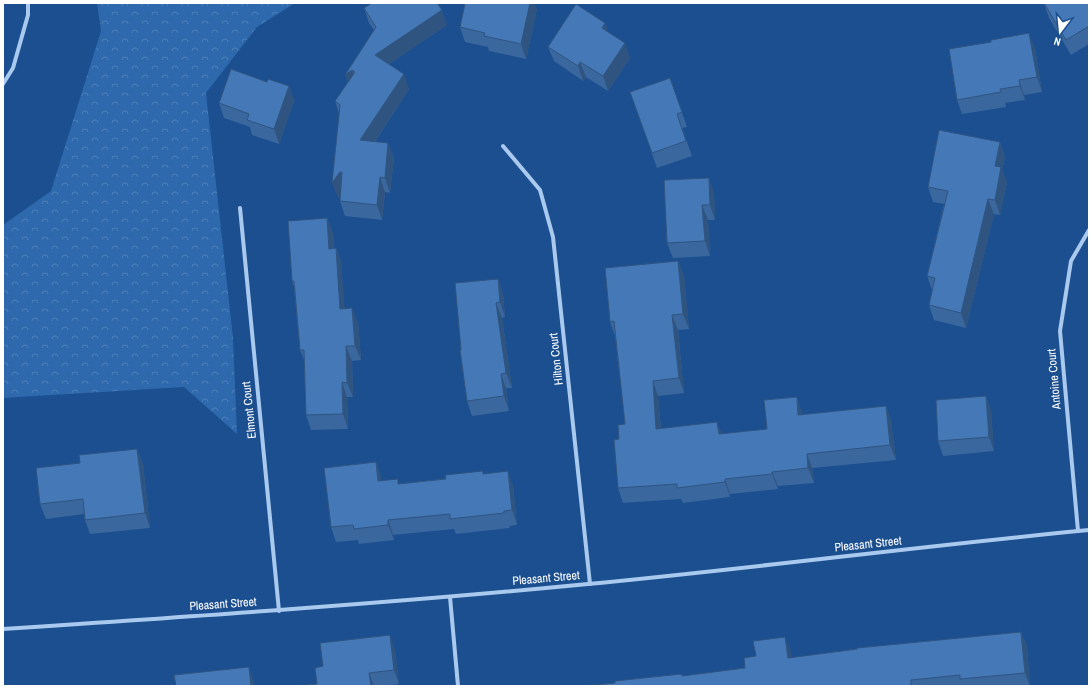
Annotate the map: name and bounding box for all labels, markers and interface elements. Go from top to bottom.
north arrow [1040,12,1080,52]
text: N [1052,34,1062,49]
street label: Hilton Court [545,332,567,386]
street label: Antoine Court [1043,348,1065,411]
street label: Elmont Court [238,380,260,439]
street label: Pleasant Street [834,533,903,555]
street label: Pleasant Street [512,567,580,589]
street label: Pleasant Street [189,594,257,614]

